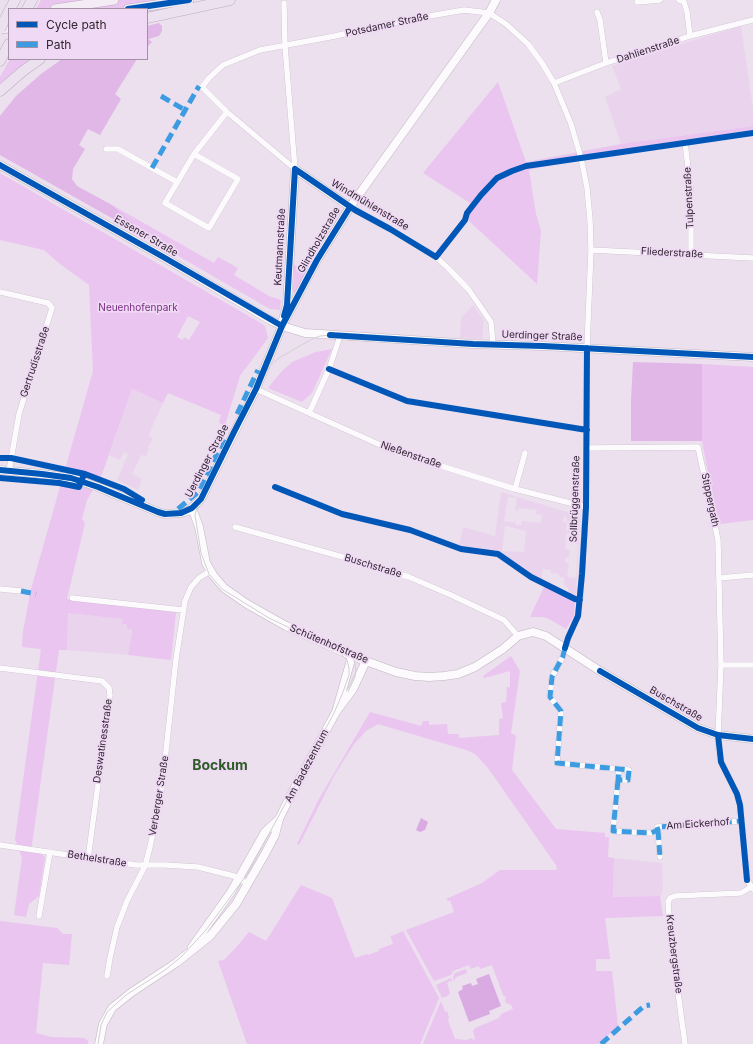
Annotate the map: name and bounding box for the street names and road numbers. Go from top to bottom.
street label: Potsdamer Straße [344,10,430,40]
street label: Dahlienstraße [615,34,681,66]
street label: Tulpenstraße [681,167,697,229]
street label: Windmühlenstraße [329,177,411,233]
street label: Glindholzstraße [295,205,343,275]
street label: Keutmannstraße [272,208,288,286]
street label: Essener Straße [112,213,180,259]
street label: Fliederstraße [641,245,703,261]
street label: Gertrudisstraße [18,325,52,399]
street label: Uerdinger Straße [501,329,583,343]
street label: Uerdinger Straße [183,422,231,500]
street label: Nießenstraße [379,439,443,471]
street label: Sollbrüggenstraße [567,455,583,543]
street label: Stippergath [698,472,722,528]
street label: Buschstraße [343,552,403,580]
street label: Schütenhofstraße [288,622,370,666]
street label: Buschstraße [647,684,705,724]
street label: Deswatinesstraße [91,698,115,784]
street label: Am Badezentrum [283,727,331,805]
street label: Verberger Straße [147,755,171,837]
street label: Am Eickerhof [666,816,730,832]
street label: Bethelstraße [67,848,127,870]
street label: Kreuzbergstraße [663,914,685,994]

